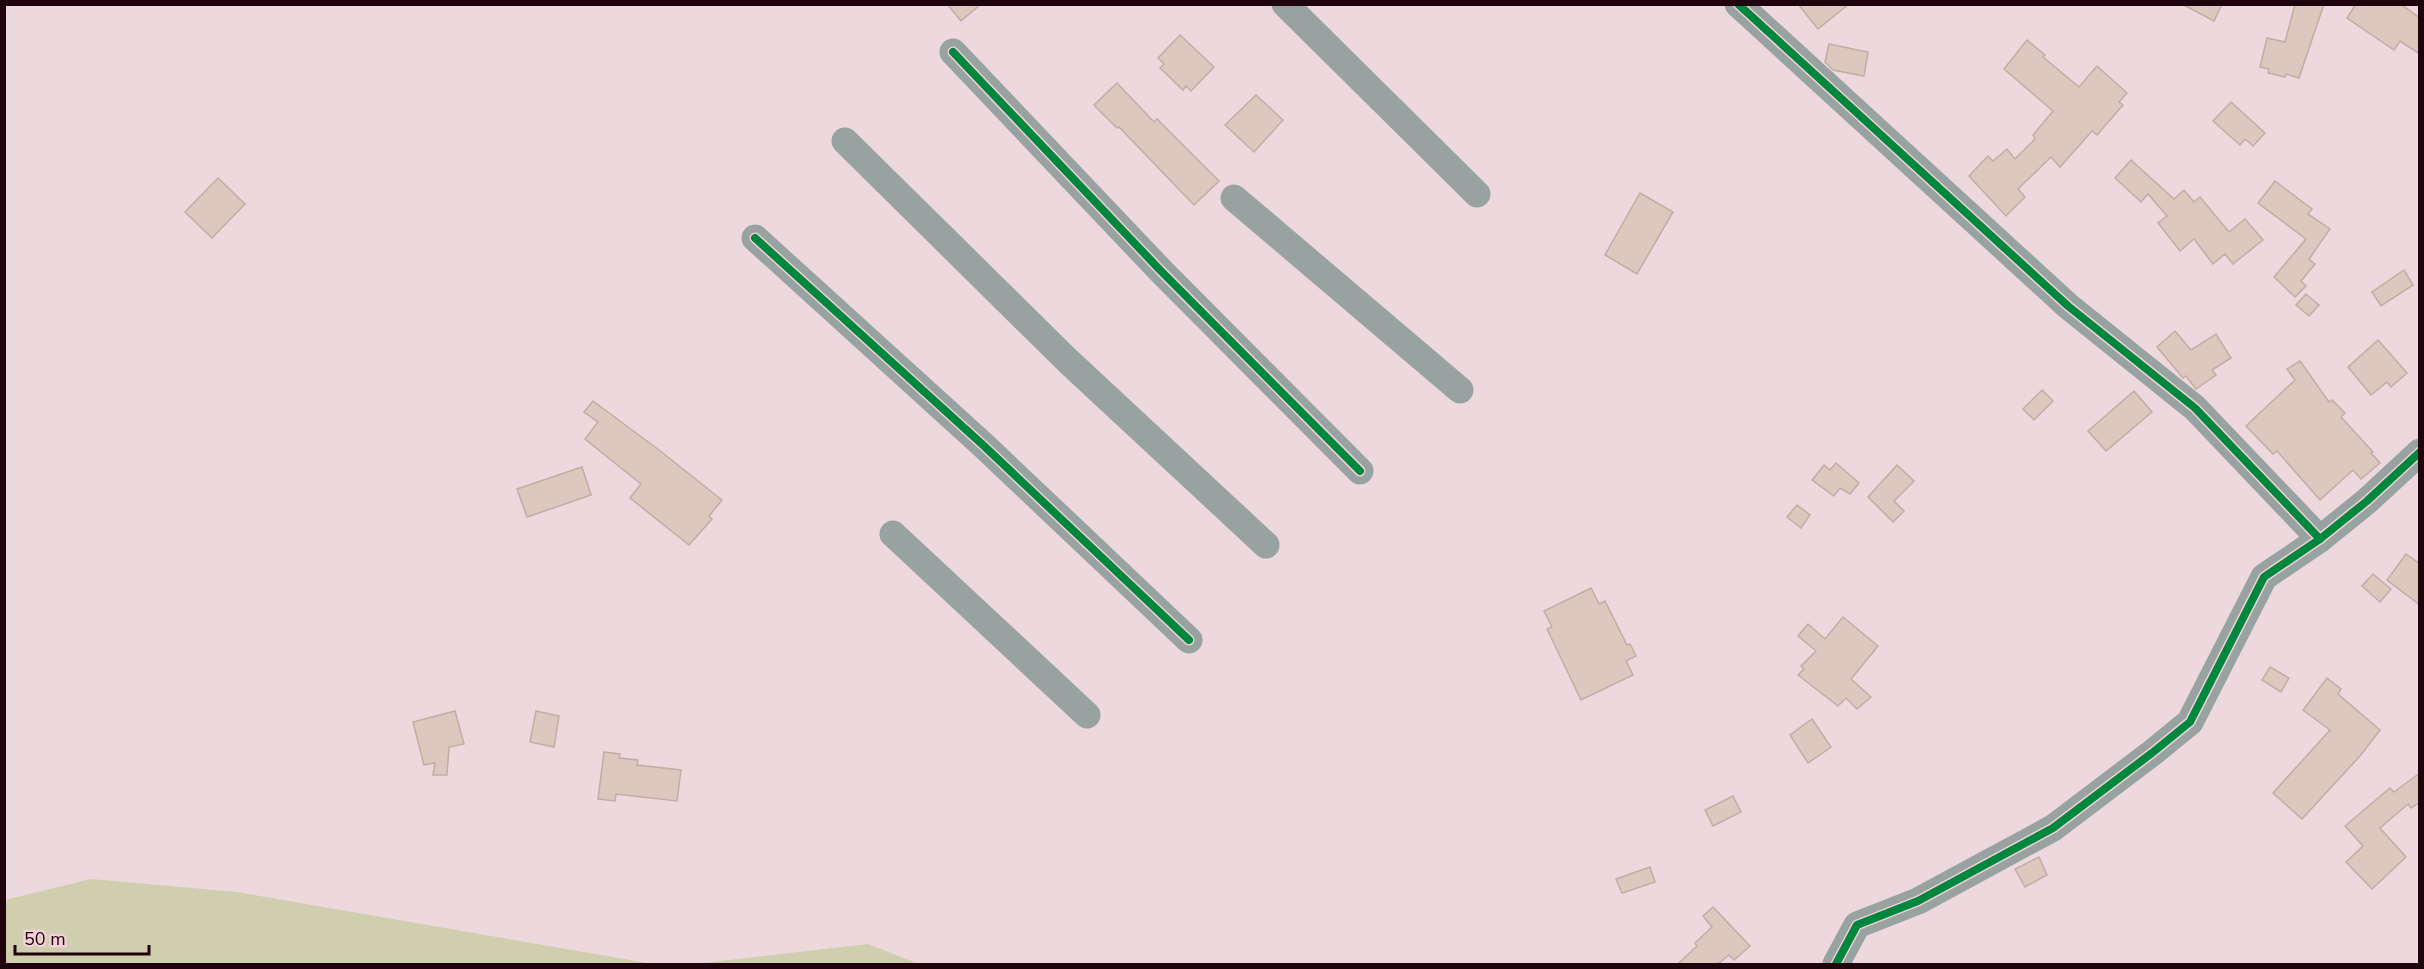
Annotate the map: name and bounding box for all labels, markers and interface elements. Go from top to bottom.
scale bar [15,918,148,956]
text: 50 m [24,927,66,951]

